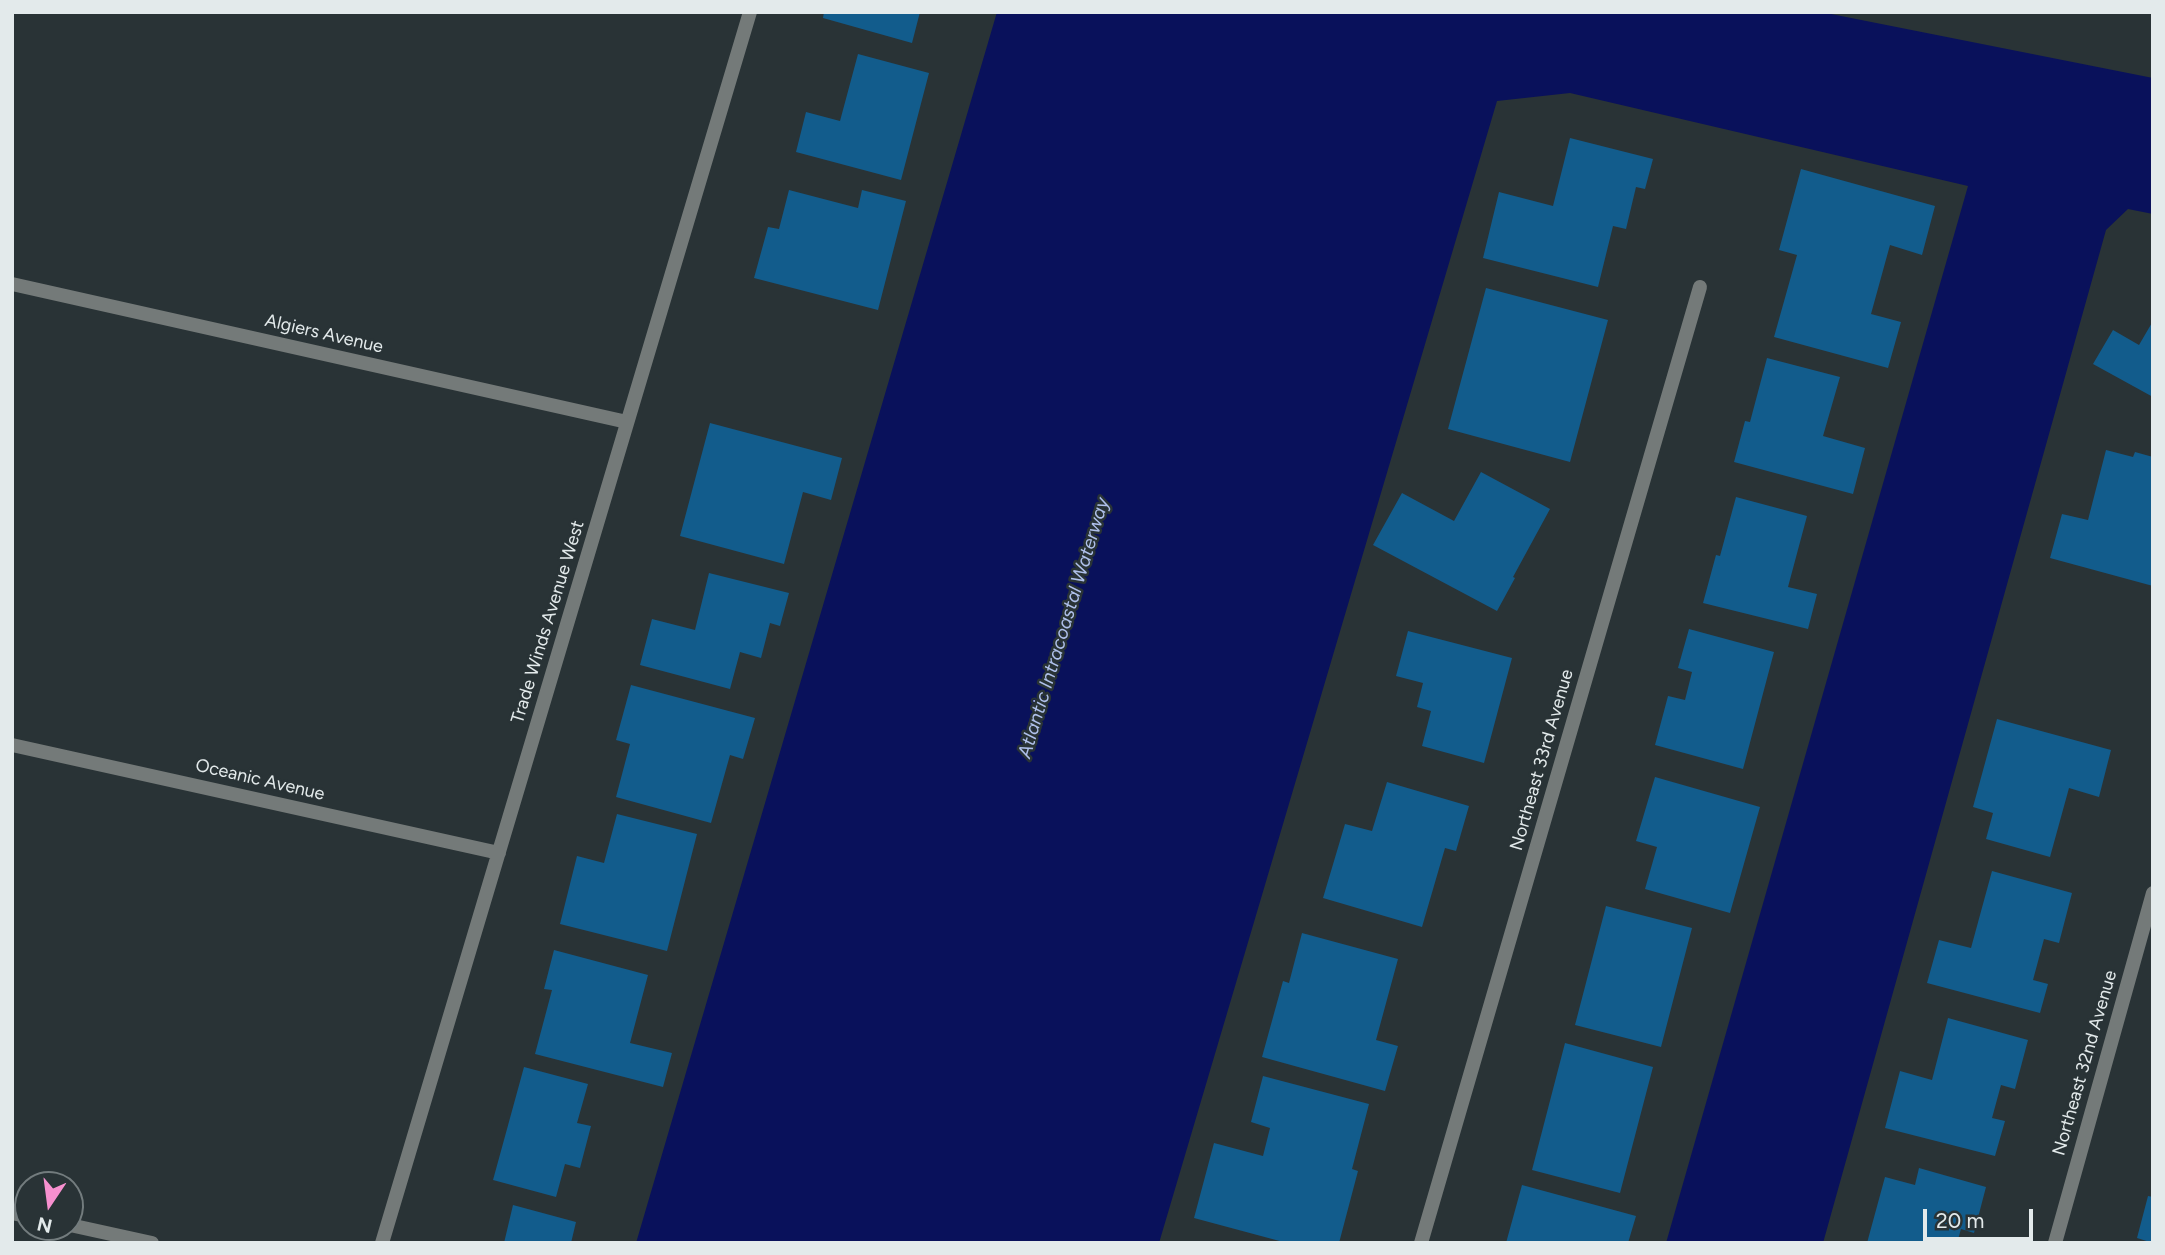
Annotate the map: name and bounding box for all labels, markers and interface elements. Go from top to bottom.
street label: Algiers Avenue [263,310,385,358]
water label: Atlantic Intracoastal Waterway [1013,495,1115,761]
street label: Trade Winds Avenue West [507,518,589,726]
street label: Northeast 33rd Avenue [1506,667,1578,853]
street label: Oceanic Avenue [193,755,327,805]
street label: Northeast 32nd Avenue [2048,968,2122,1158]
north arrow [14,1171,84,1241]
scale bar [1927,1196,2037,1240]
text: 20 m [1936,1208,1984,1233]
text: N [35,1212,54,1238]

